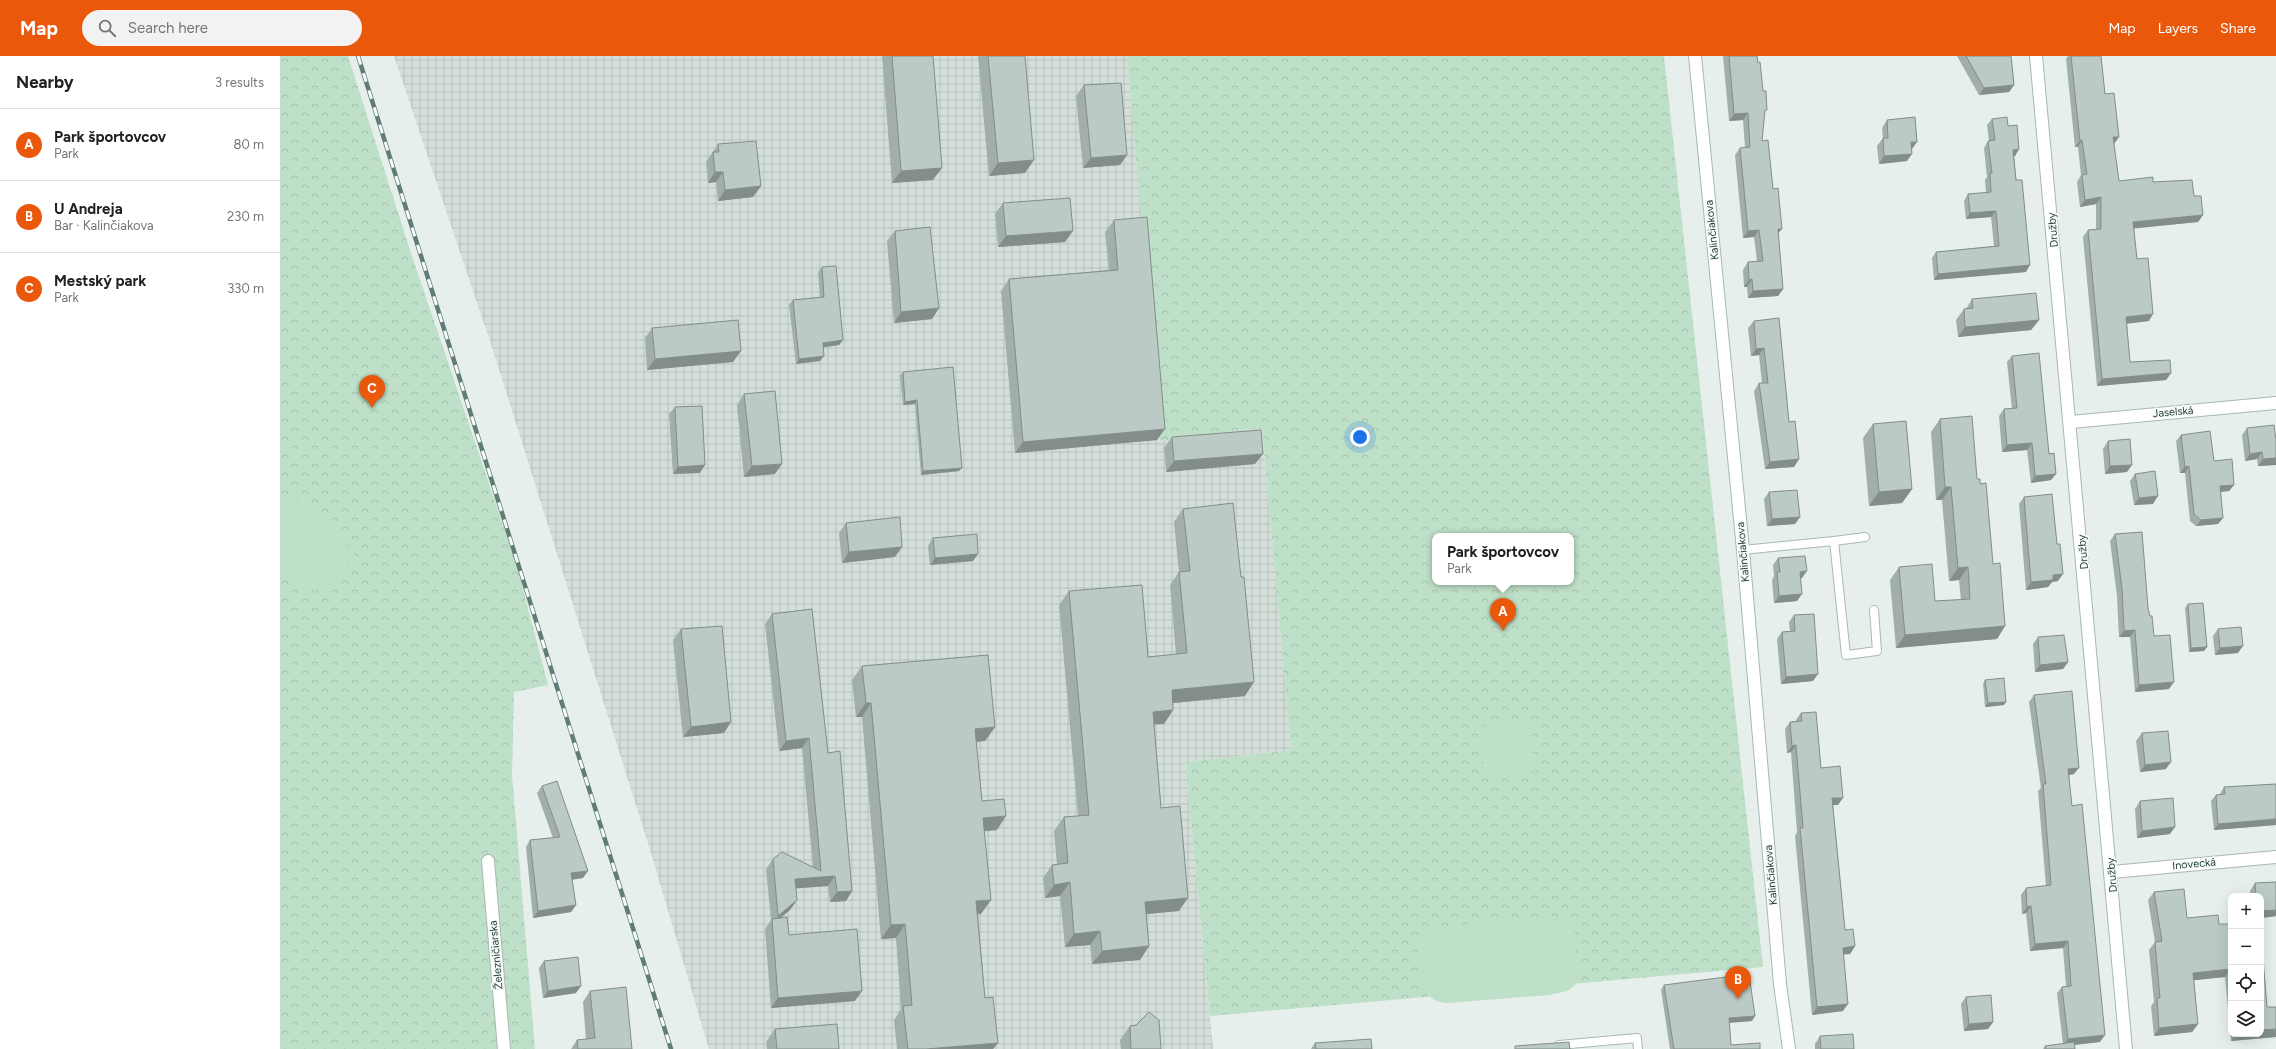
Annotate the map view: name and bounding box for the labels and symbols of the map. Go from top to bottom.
street label: Kalinčiakova [1702,199,1722,261]
street label: Družby [2045,212,2061,248]
pin: C [359,375,385,408]
street label: Jaselská [2152,404,2194,420]
your location [1350,427,1370,447]
street label: Kalinčiakova [1734,521,1752,583]
street label: Družby [2075,534,2091,570]
pin: A [1490,598,1516,631]
street label: Kalinčiakova [1762,844,1780,906]
street label: Inovecká [2172,856,2216,872]
street label: Družby [2104,857,2120,893]
street label: Železničiarska [486,920,505,990]
pin: B [1725,966,1751,999]

